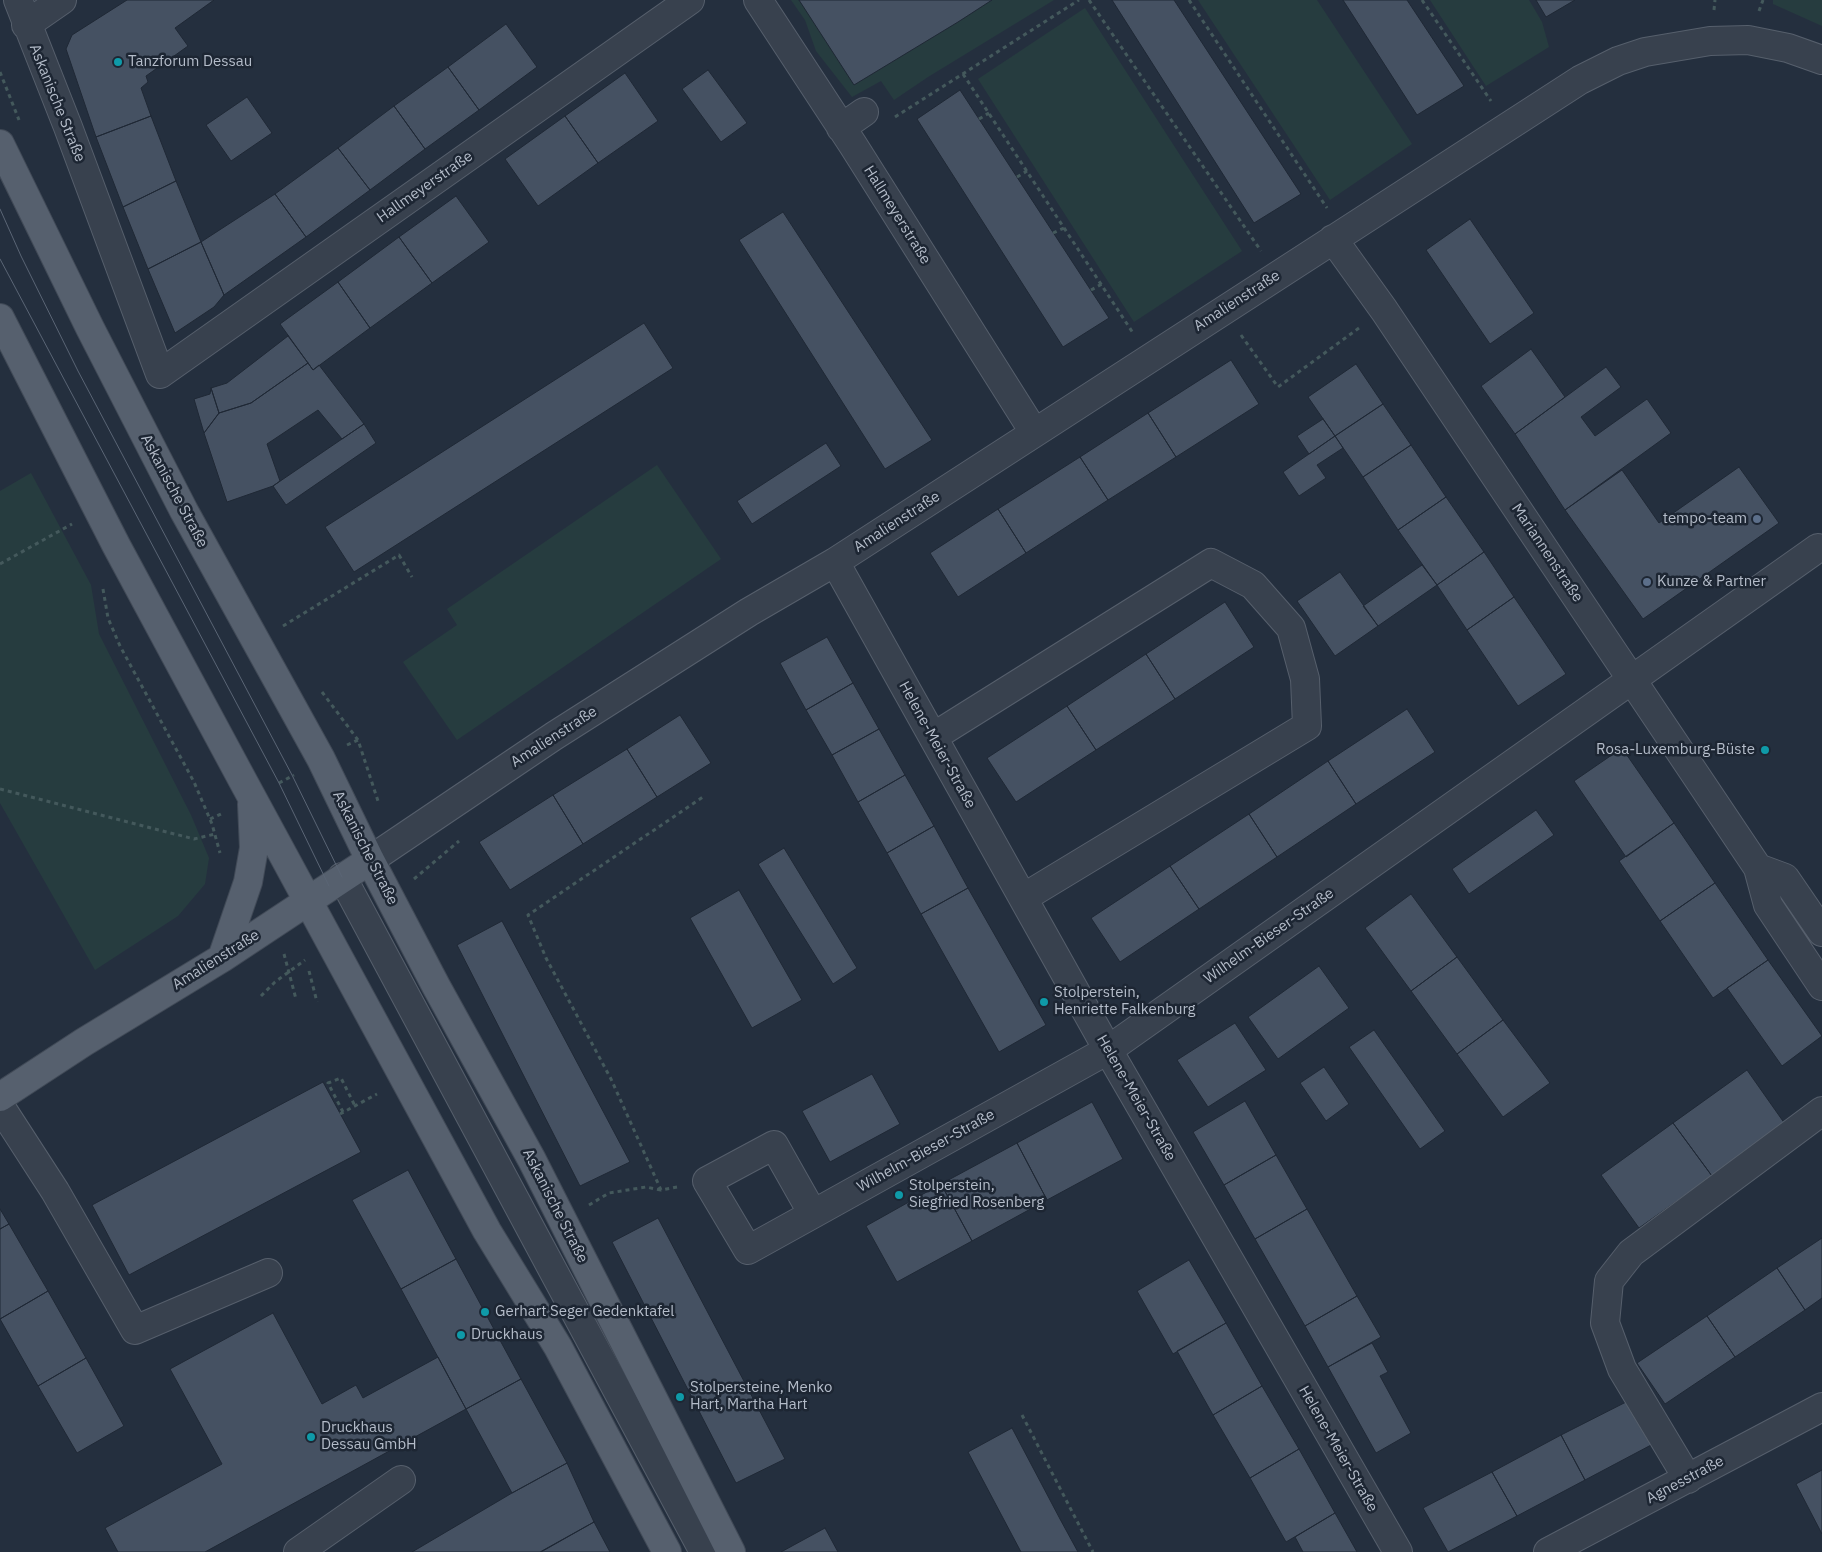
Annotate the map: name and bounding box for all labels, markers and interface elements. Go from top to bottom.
street label: Askanische Straße [25,41,89,165]
place label: Tanzforum Dessau [128,53,252,71]
marker: Tanzforum Dessau [112,56,124,68]
street label: Hallmeyerstraße [374,147,476,227]
street label: Hallmeyerstraße [859,162,935,268]
street label: Amalienstraße [1191,266,1283,336]
street label: Askanische Straße [137,431,211,551]
street label: Amalienstraße [851,487,943,557]
street label: Mariannenstraße [1507,500,1587,606]
place label: tempo-team [1663,510,1747,528]
marker: tempo-team [1751,513,1763,525]
place label: Kunze & Partner [1657,573,1766,591]
marker: Kunze & Partner [1641,576,1653,588]
street label: Helene-Meier-Straße [895,678,979,812]
street label: Amalienstraße [508,702,600,772]
place label: Rosa-Luxemburg-Büste [1596,741,1755,759]
marker: Rosa-Luxemburg-Büste [1759,744,1771,756]
street label: Askanische Straße [329,788,401,908]
street label: Wilhelm-Bieser-Straße [1201,884,1337,988]
street label: Amalienstraße [169,926,263,994]
place label: Stolperstein, Henriette Falkenburg [1054,984,1196,1019]
marker: Stolperstein, Henriette Falkenburg [1038,996,1050,1008]
street label: Helene-Meier-Straße [1093,1032,1179,1164]
street label: Wilhelm-Bieser-Straße [854,1106,998,1196]
street label: Askanische Straße [519,1146,591,1266]
place label: Stolperstein, Siegfried Rosenberg [909,1177,1044,1212]
marker: Stolperstein, Siegfried Rosenberg [893,1189,905,1201]
place label: Gerhart Seger Gedenktafel [495,1303,674,1321]
marker: Gerhart Seger Gedenktafel [479,1306,491,1318]
place label: Druckhaus [471,1326,543,1344]
marker: Druckhaus [455,1329,467,1341]
place label: Stolpersteine, Menko Hart, Martha Hart [690,1379,832,1414]
street label: Helene-Meier-Straße [1295,1383,1381,1515]
marker: Stolpersteine, Menko Hart, Martha Hart [674,1391,686,1403]
place label: Druckhaus Dessau GmbH [321,1419,417,1454]
marker: Druckhaus Dessau GmbH [305,1431,317,1443]
street label: Agnesstraße [1643,1452,1727,1508]

